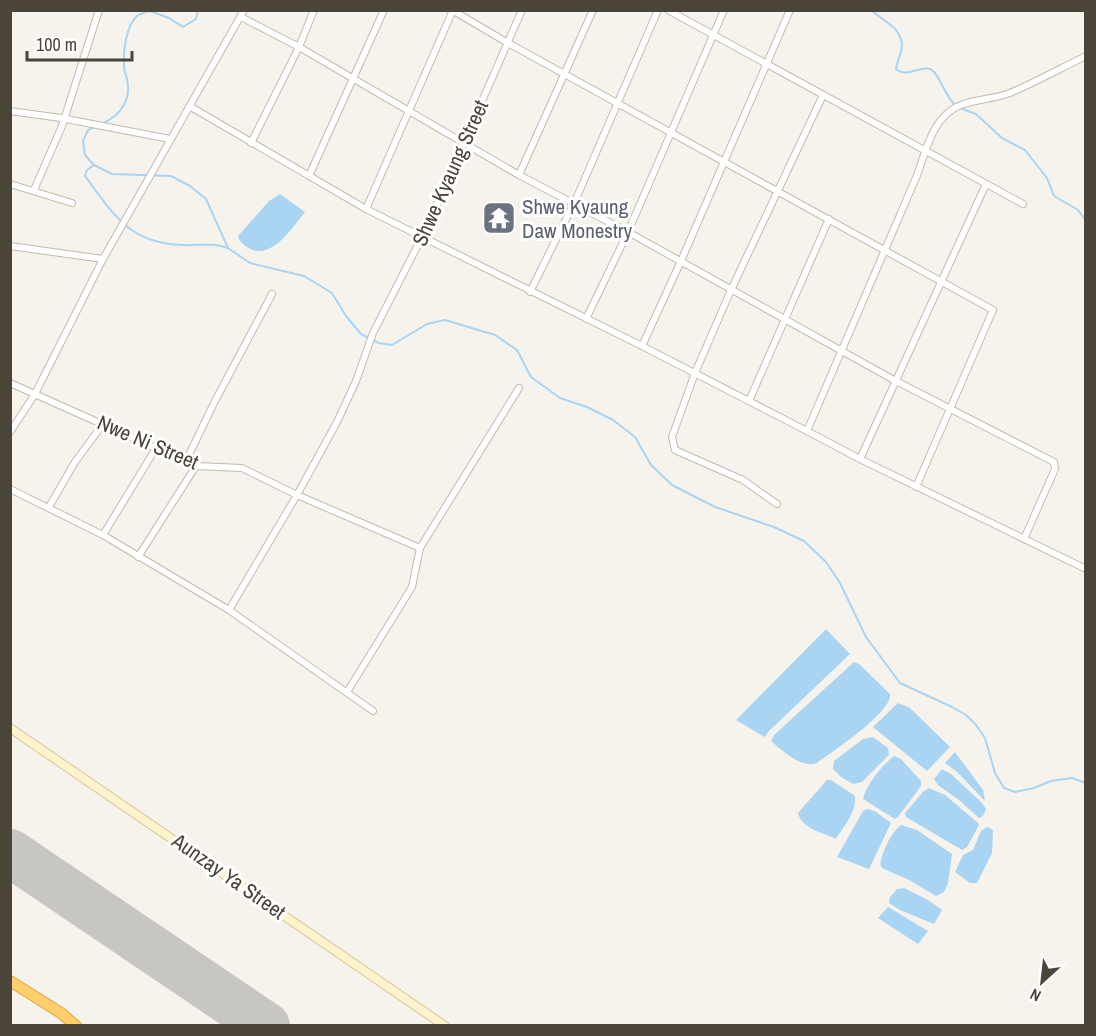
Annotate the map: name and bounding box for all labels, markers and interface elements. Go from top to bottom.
scale bar [27,24,132,62]
text: 100 m [36,32,77,57]
street label: Shwe Kyaung Street [405,95,495,251]
place label: Shwe Kyaung Daw Monestry [522,192,632,245]
temple icon: Shwe Kyaung Daw Monestry [481,200,517,236]
street label: Nwe Ni Street [93,408,203,476]
street label: Aunzay Ya Street [166,826,292,926]
north arrow [1012,952,1072,1012]
text: N [1026,983,1044,1007]

